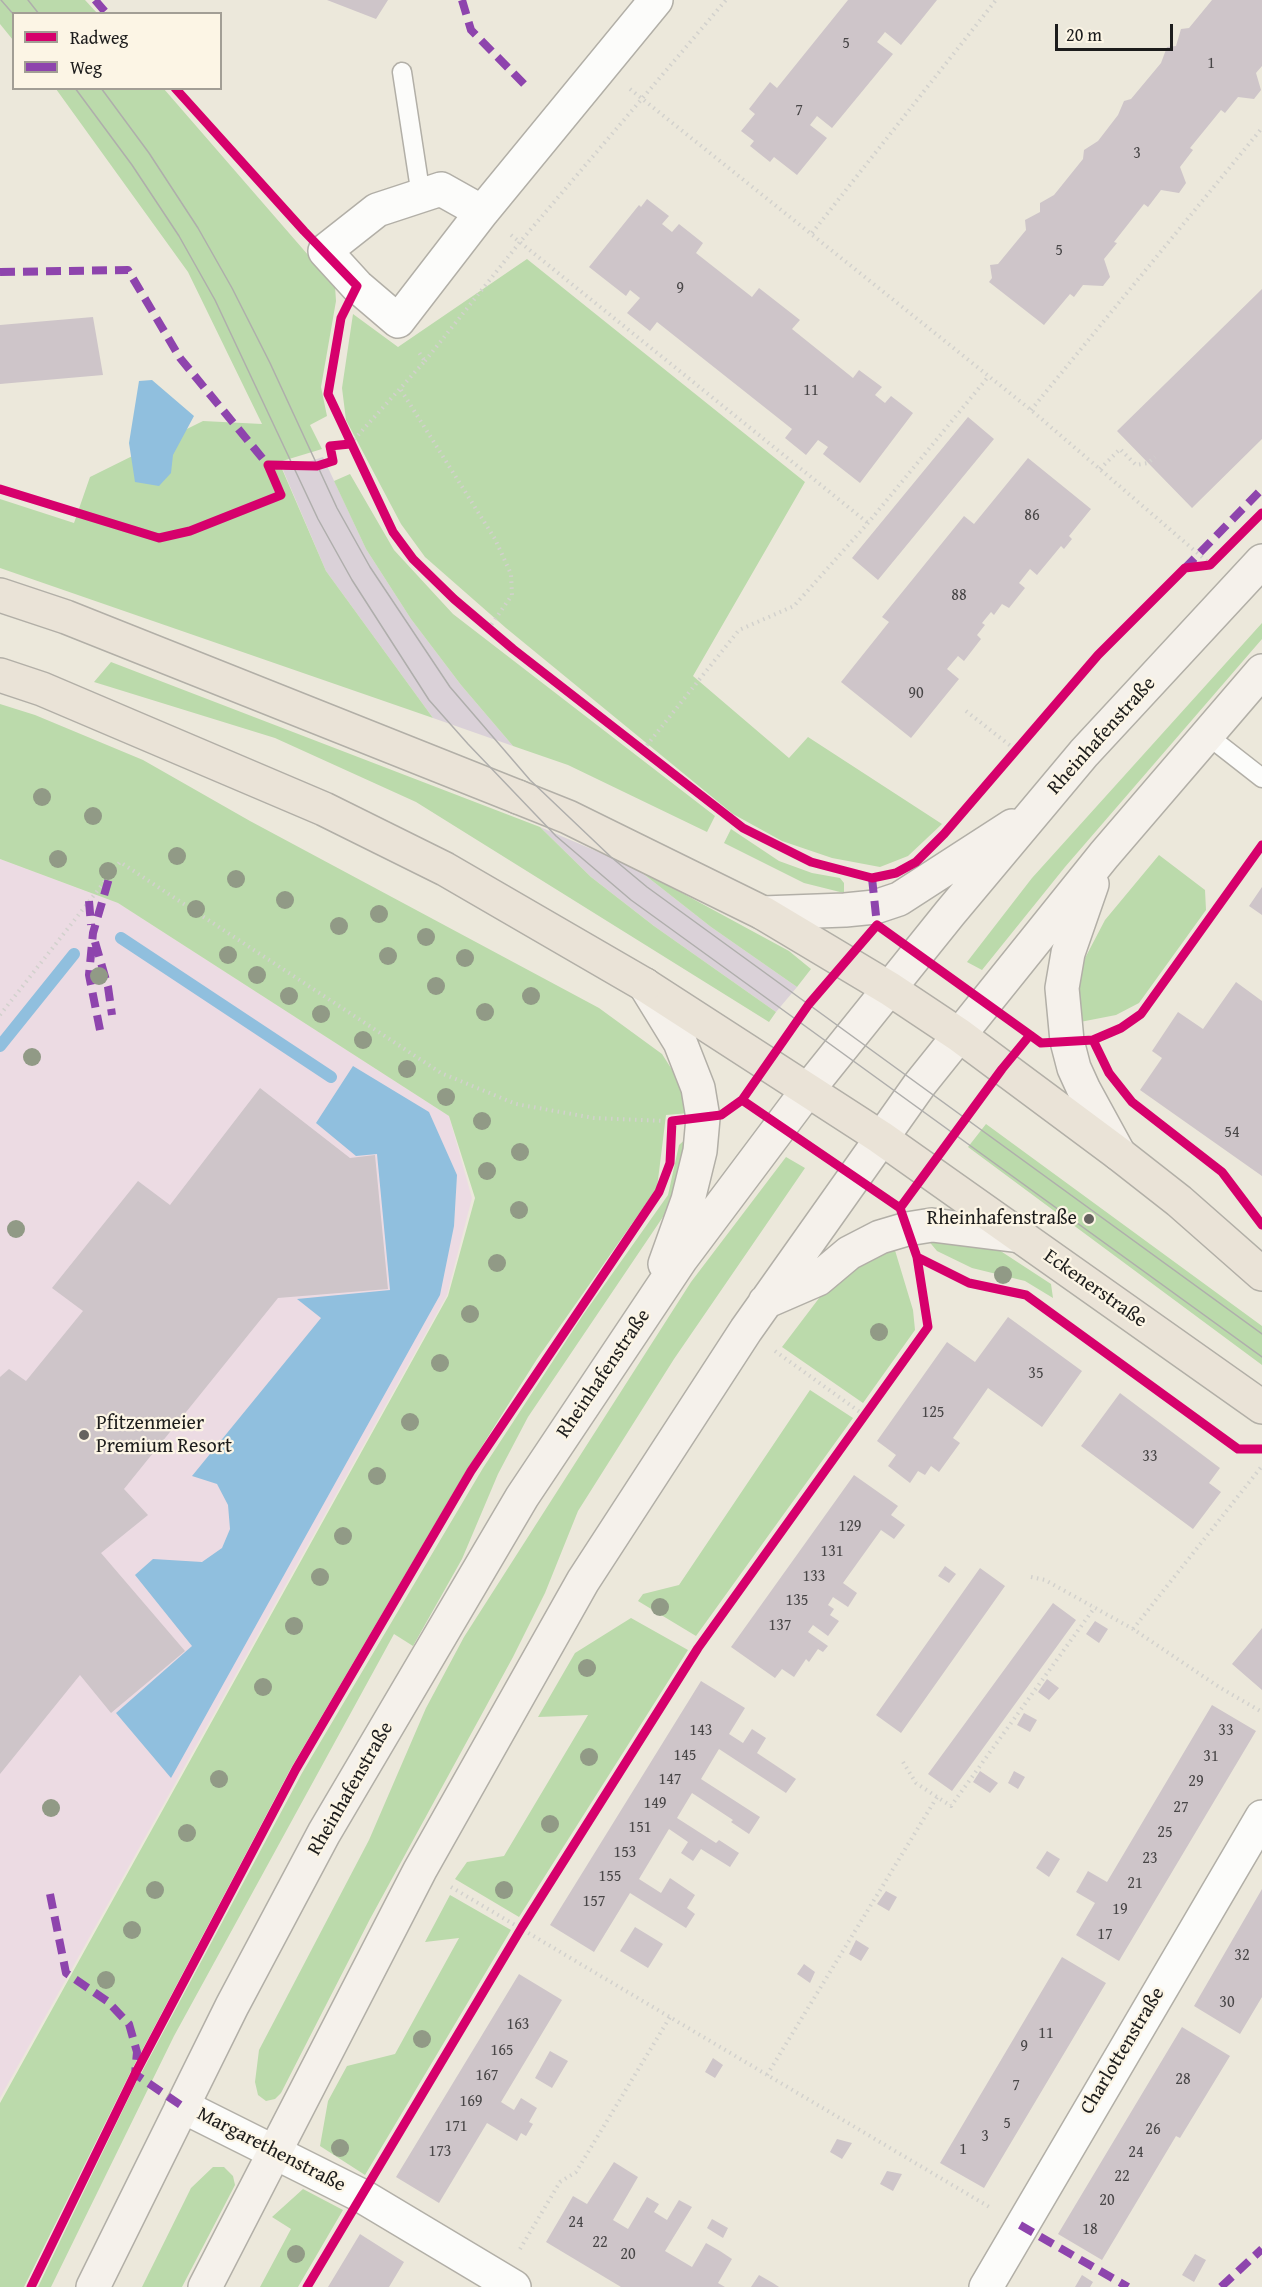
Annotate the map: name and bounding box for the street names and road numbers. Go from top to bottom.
street label: Rheinhafenstraße [1043,672,1161,800]
street label: Eckenerstraße [1039,1245,1151,1333]
street label: Rheinhafenstraße [552,1305,656,1443]
street label: Rheinhafenstraße [303,1718,399,1860]
street label: Charlottenstraße [1076,1983,1170,2119]
street label: Margarethenstraße [193,2102,349,2198]

